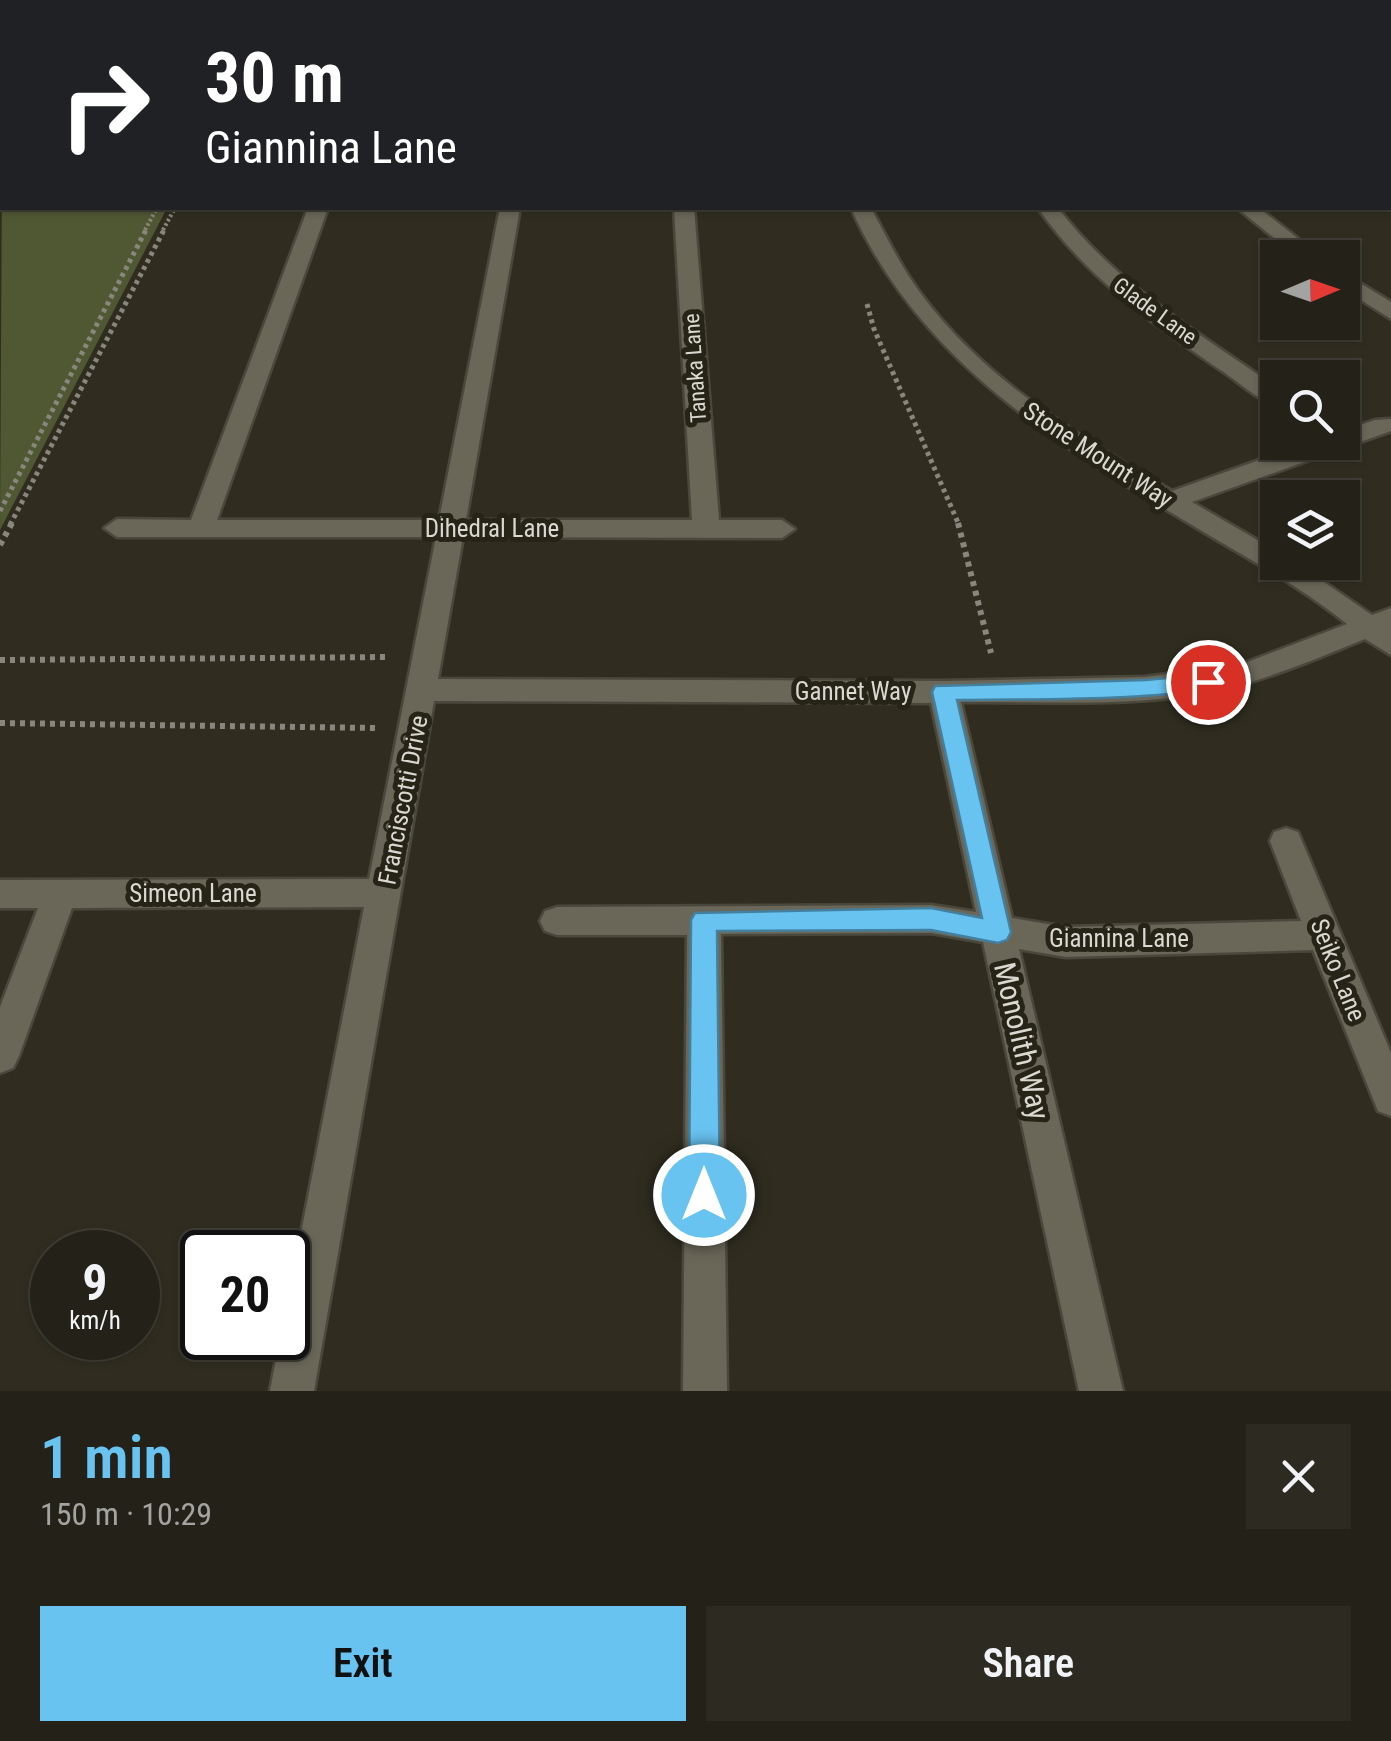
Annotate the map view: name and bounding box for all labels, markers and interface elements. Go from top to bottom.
text: 30 m [205,37,344,119]
icon: right [40,40,170,170]
text: Giannina Lane [205,121,457,174]
north arrow [1260,240,1360,340]
map controls [1260,240,1360,580]
street label: Glade Lane [1108,272,1202,350]
street label: Tanaka Lane [679,313,711,423]
button: search [1260,360,1360,460]
street label: Stone Mount Way [1018,396,1178,514]
button: layers [1260,480,1360,580]
street label: Dihedral Lane [425,514,559,543]
pin [1166,640,1251,725]
icon: arrive [1181,655,1236,710]
street label: Gannet Way [795,677,911,706]
street label: Franciscotti Drive [372,713,434,887]
street label: Simeon Lane [129,879,257,908]
street label: Seiko Lane [1304,915,1372,1025]
street label: Giannina Lane [1049,924,1189,953]
street label: Monolith Way [987,959,1057,1123]
position arrow [652,1143,756,1247]
speed limit sign: 20 [180,1230,310,1360]
text: 9 [82,1254,108,1312]
text: km/h [69,1306,121,1335]
text: 1 min [40,1422,173,1493]
button: close [1246,1424,1351,1529]
text: 150 m · 10:29 [40,1495,212,1533]
button: Exit [40,1606,686,1721]
button: Share [706,1606,1351,1721]

